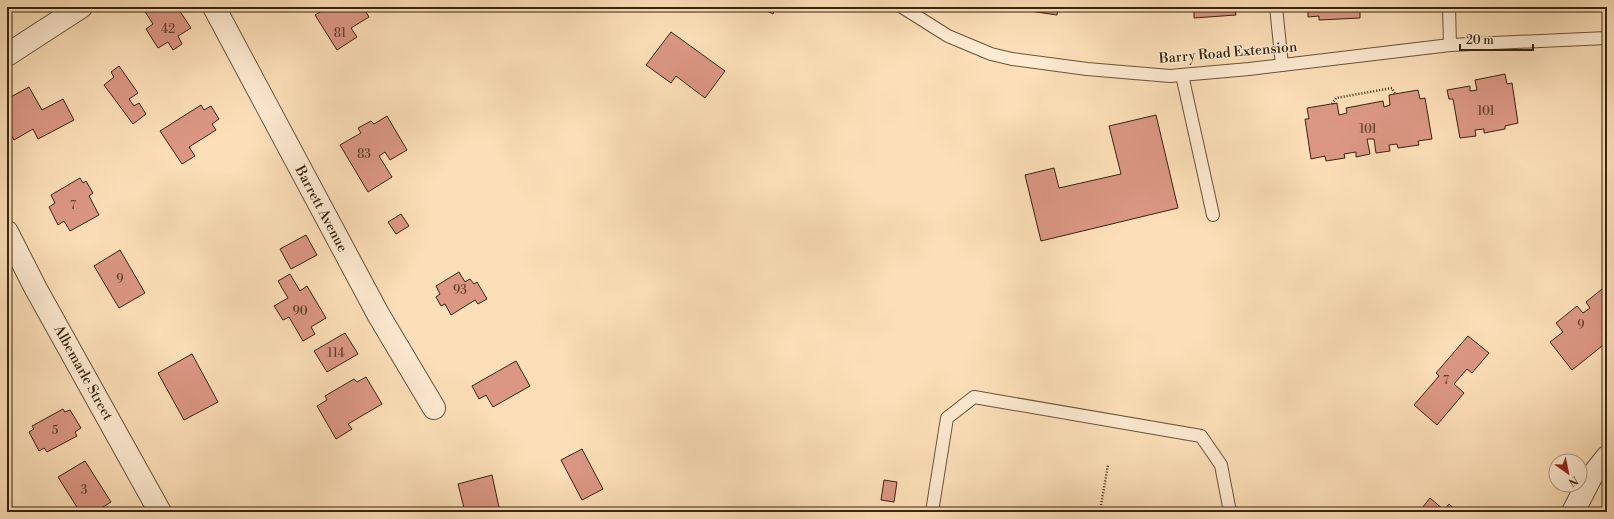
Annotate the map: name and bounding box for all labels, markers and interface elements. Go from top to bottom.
house number: 42 [161,22,175,37]
house number: 81 [334,26,347,41]
scale bar [1460,26,1533,52]
text: 20 m [1466,33,1494,48]
street label: Barry Road Extension [1157,38,1299,68]
house number: 101 [1477,104,1496,119]
house number: 101 [1359,122,1378,137]
house number: 83 [357,147,371,162]
street label: Barrett Avenue [290,162,351,255]
house number: 7 [70,198,76,213]
house number: 9 [116,272,124,287]
house number: 93 [453,283,467,298]
house number: 90 [292,304,308,319]
house number: 9 [1577,318,1585,333]
street label: Albemarle Street [49,321,117,424]
house number: 114 [327,346,345,361]
house number: 7 [1443,373,1449,388]
house number: 5 [52,423,59,438]
north arrow [1548,453,1588,493]
text: N [1565,472,1580,489]
house number: 3 [81,483,88,498]

